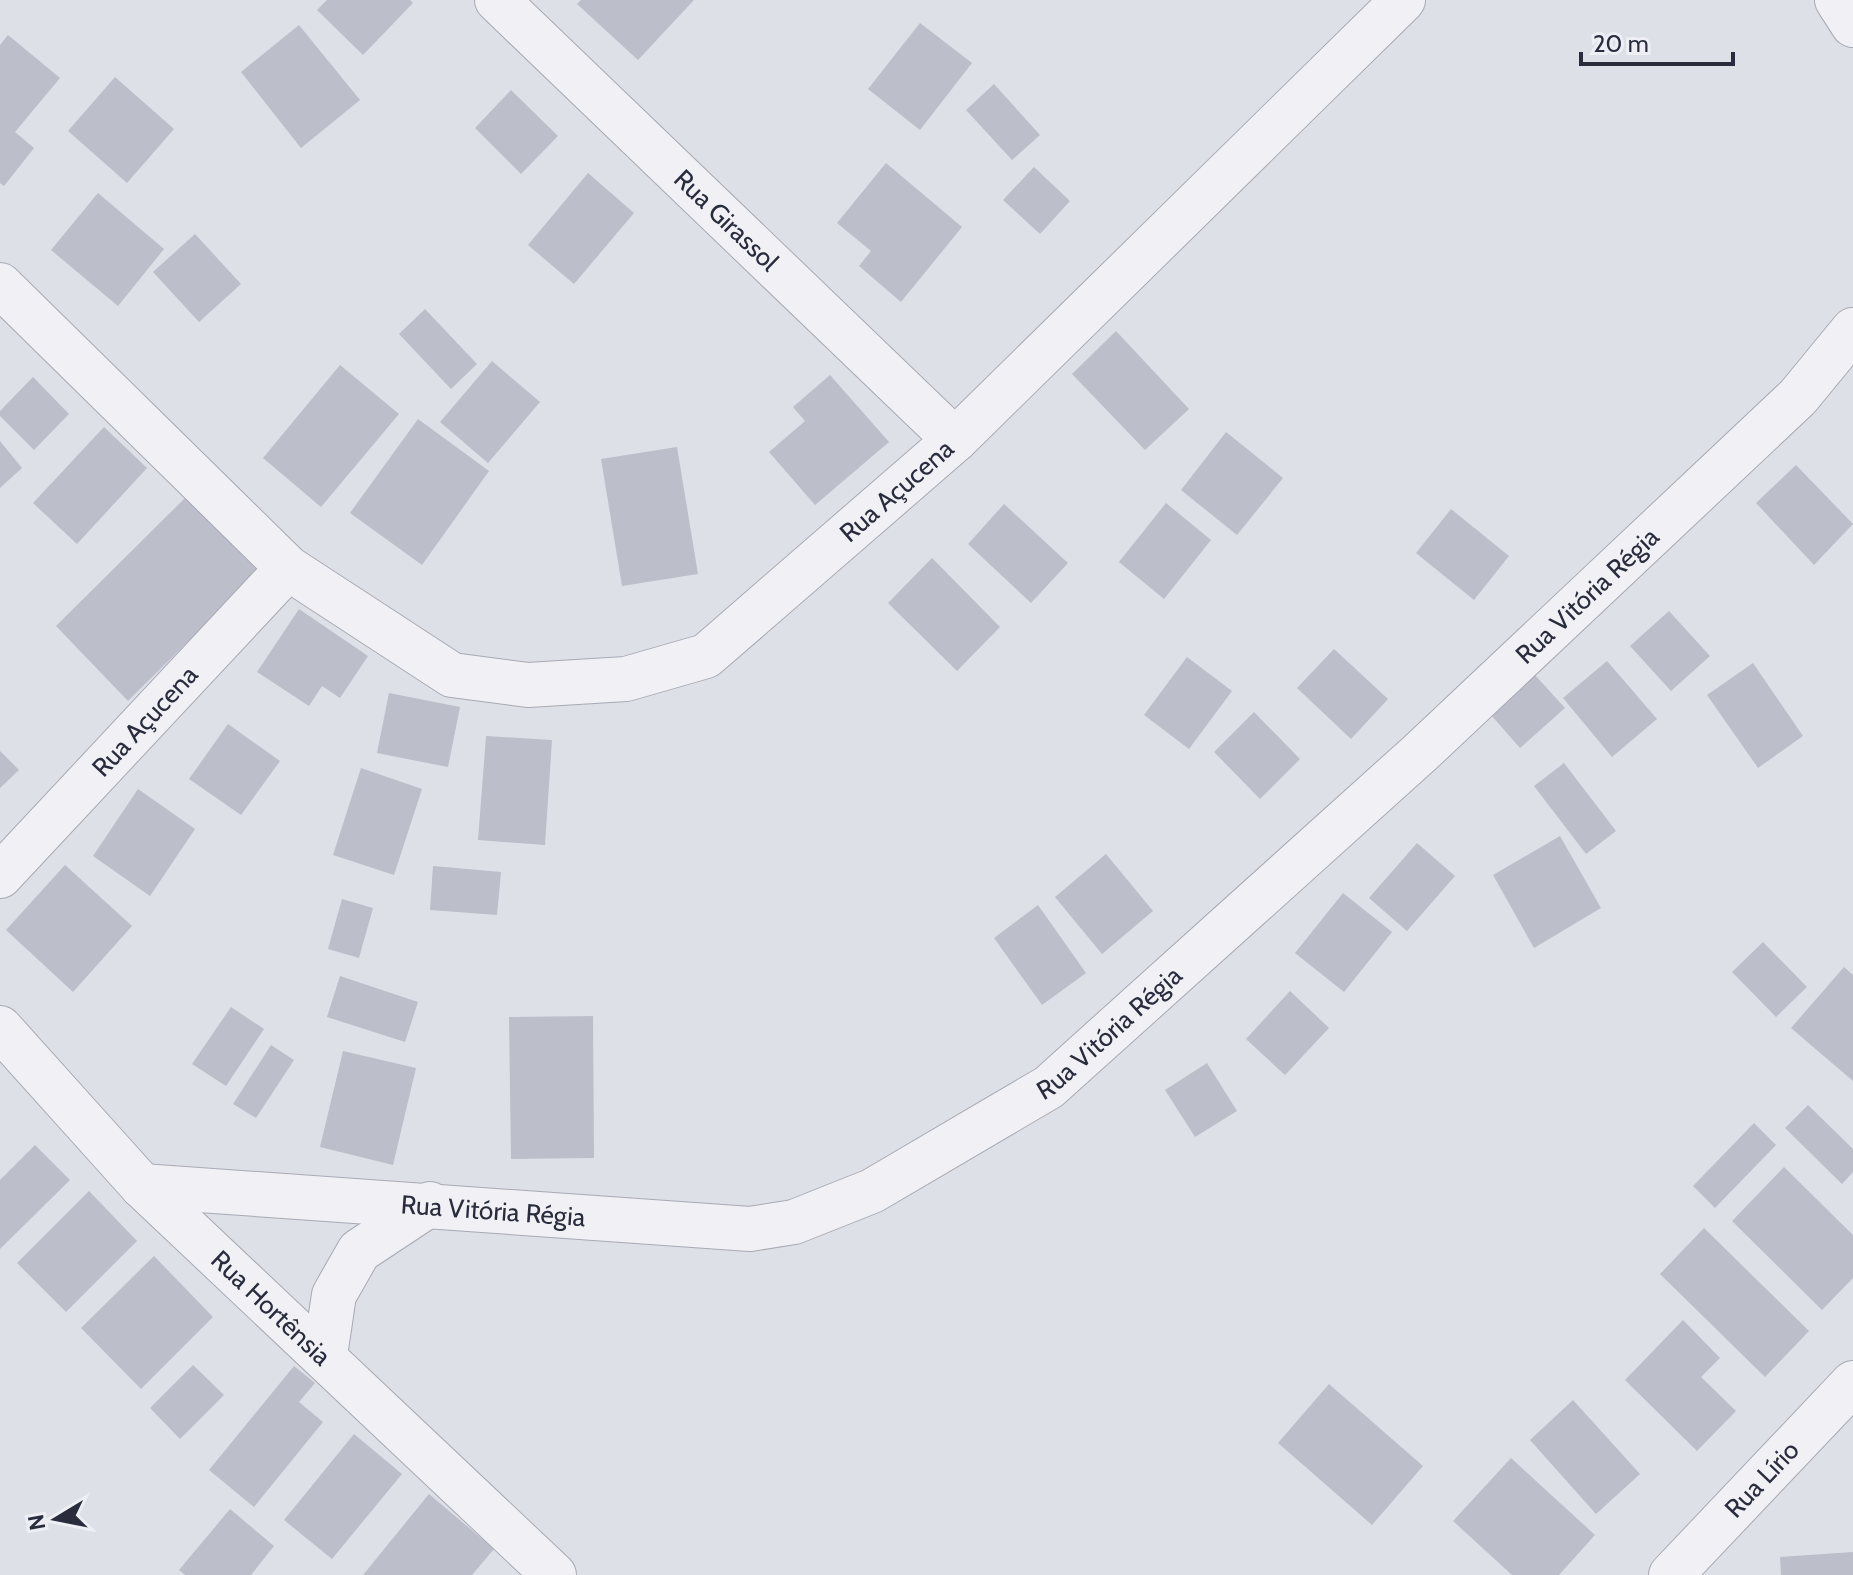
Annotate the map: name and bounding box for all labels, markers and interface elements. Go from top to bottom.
scale bar [1581,16,1733,66]
text: 20 m [1593,29,1649,58]
street label: Rua Girassol [667,163,785,278]
street label: Rua Açucena [833,432,961,549]
street label: Rua Vitória Régia [1509,520,1666,671]
street label: Rua Açucena [85,659,205,783]
street label: Rua Vitória Régia [1031,959,1189,1107]
street label: Rua Vitória Régia [400,1188,587,1233]
street label: Rua Hortênsia [204,1244,338,1372]
street label: Rua Lírio [1718,1434,1806,1524]
north arrow [16,1479,96,1559]
text: N [22,1512,51,1532]

